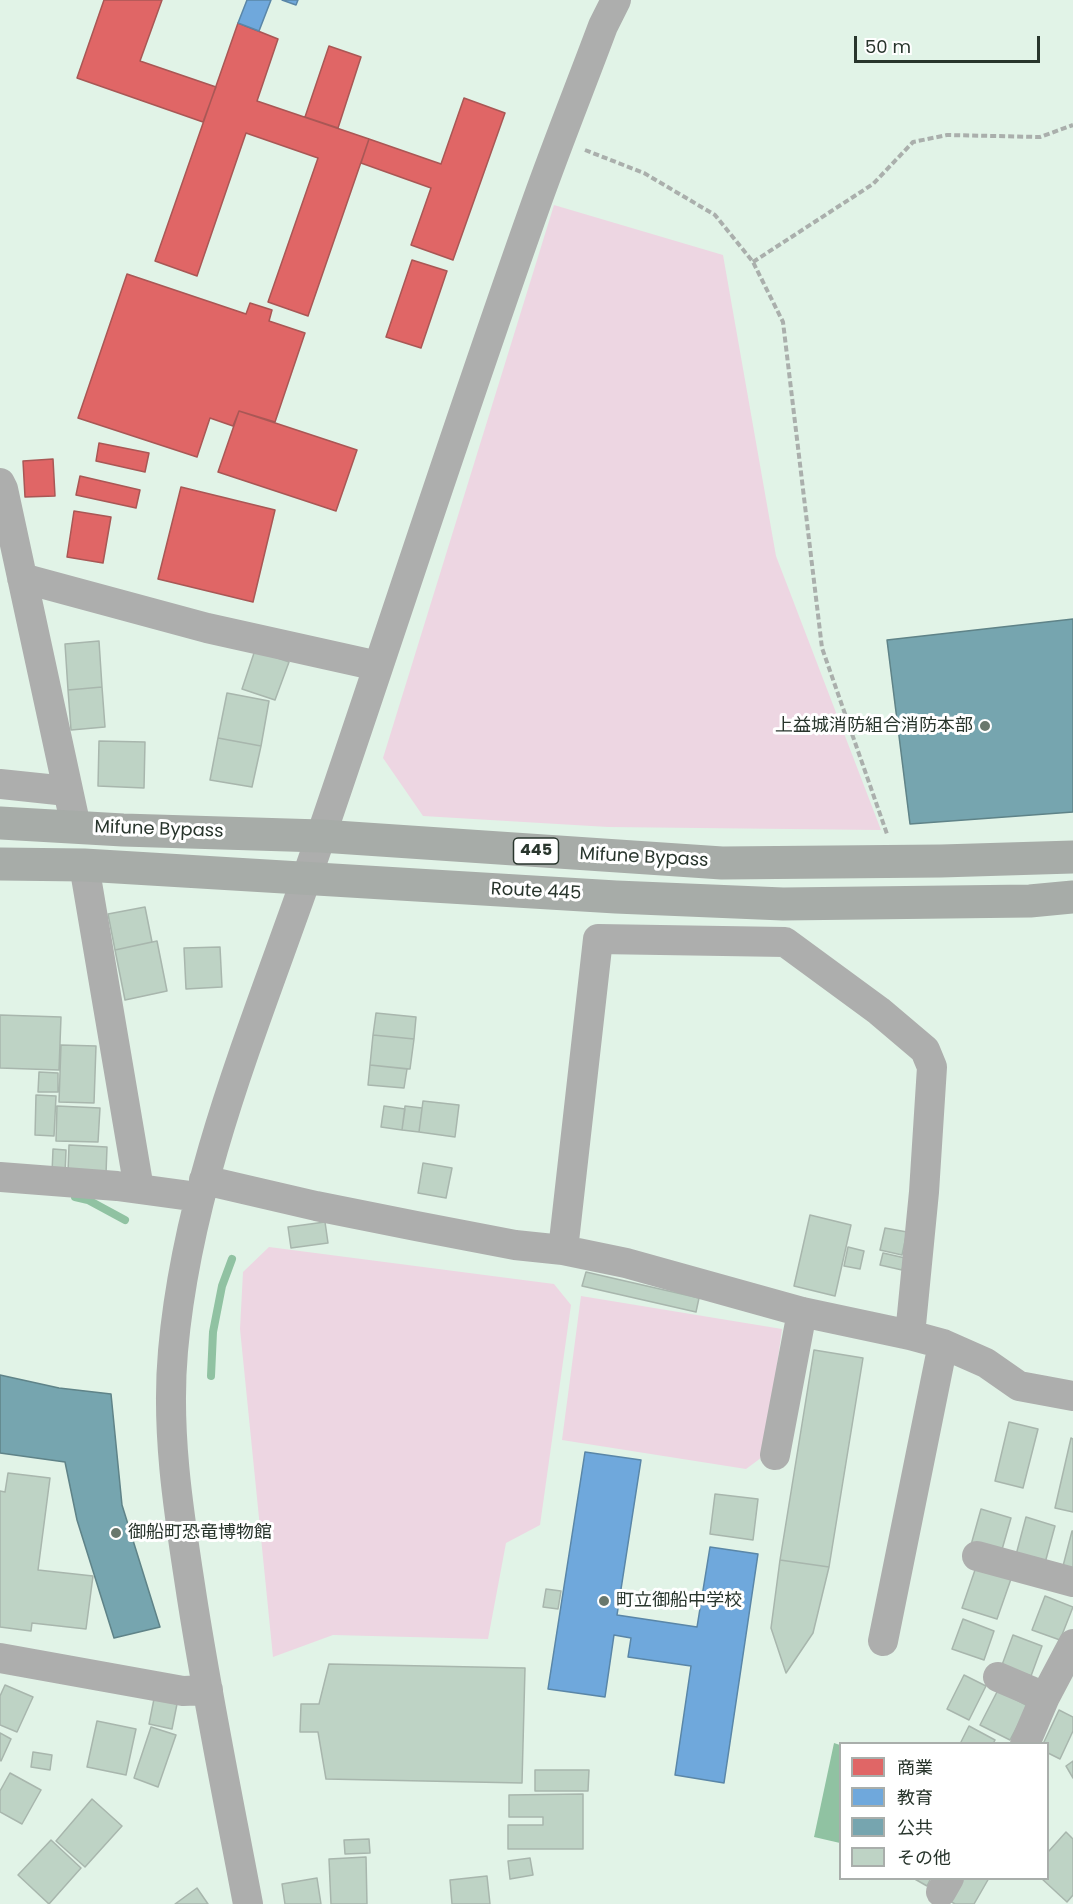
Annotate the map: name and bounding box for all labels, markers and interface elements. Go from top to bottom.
scale bar [857,24,1043,62]
text: 50 m [865,34,911,59]
place label: 上益城消防組合消防本部 [775,715,973,737]
marker: 上益城消防組合消防本部 [978,719,992,733]
street label: Mifune Bypass [94,817,224,843]
road number: 445 [514,838,558,864]
street label: Mifune Bypass [579,844,709,872]
street label: Route 445 [490,879,582,905]
place label: 御船町恐竜博物館 [128,1522,272,1544]
marker: 御船町恐竜博物館 [109,1526,123,1540]
place label: 町立御船中学校 [616,1590,742,1612]
marker: 町立御船中学校 [597,1594,611,1608]
legend [839,1742,1049,1880]
text: 商業 [897,1755,933,1780]
text: 教育 [897,1785,933,1810]
text: 公共 [897,1815,933,1840]
text: その他 [897,1845,951,1870]

